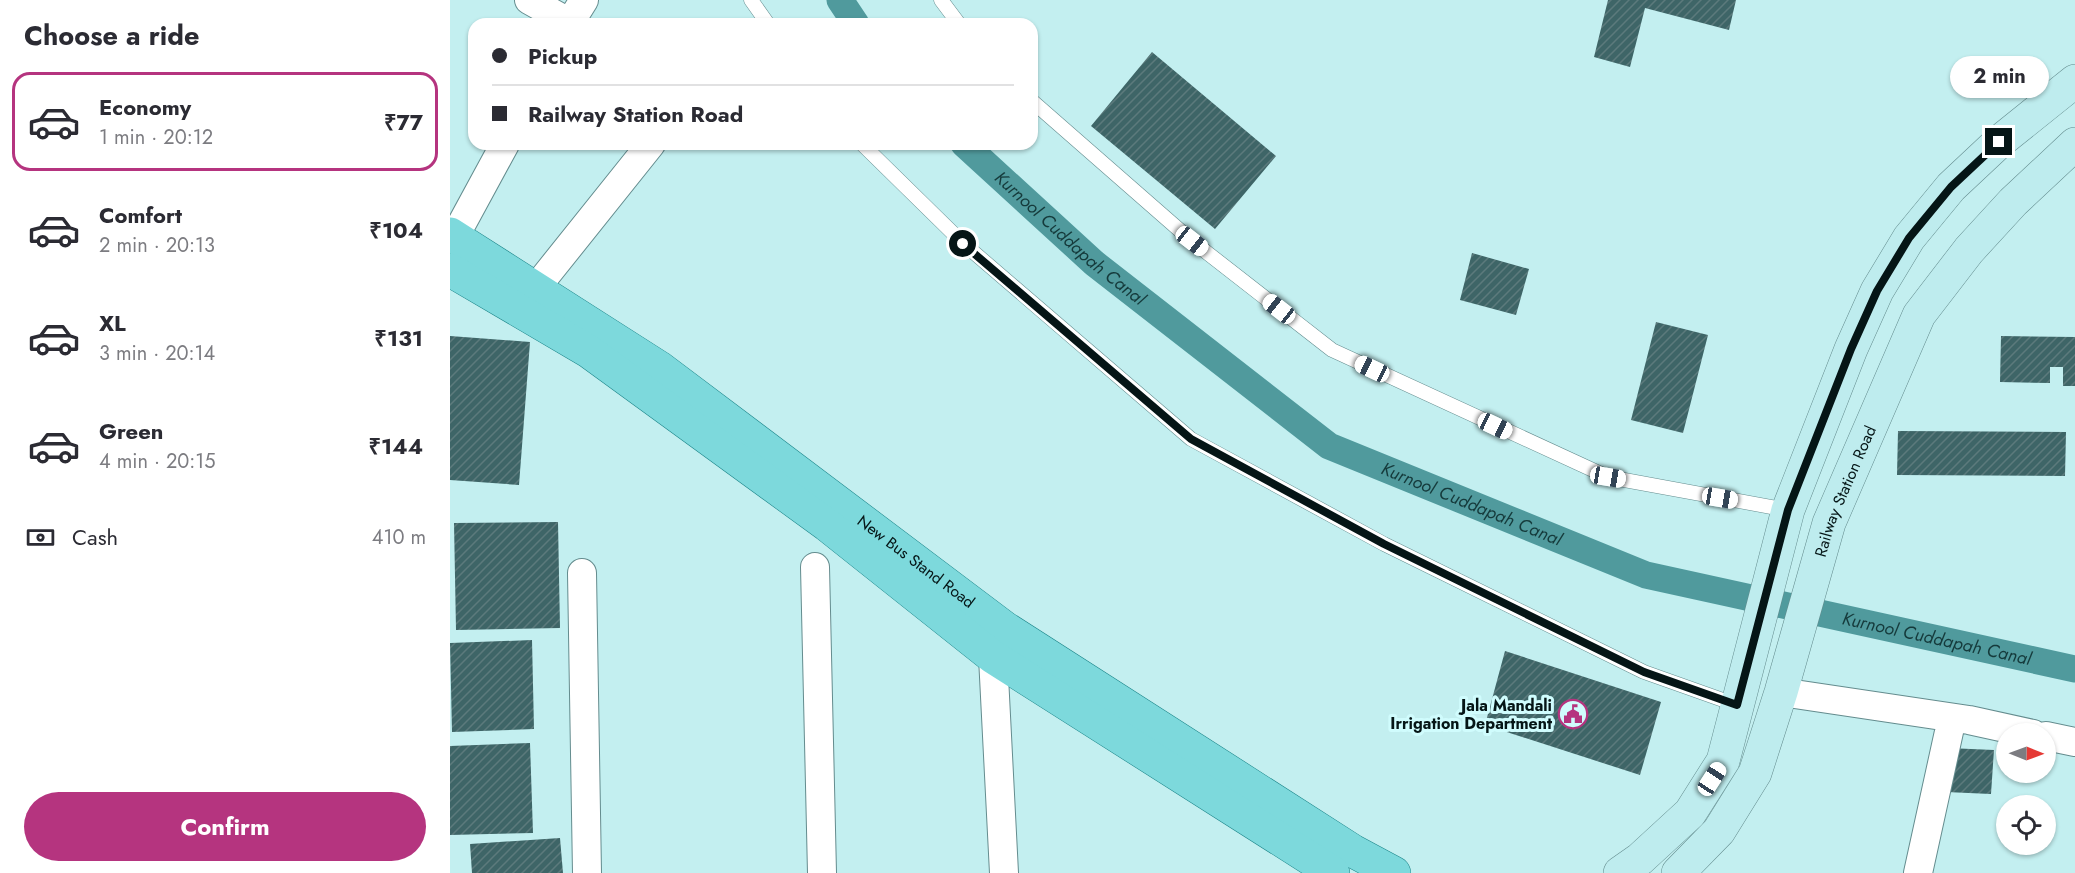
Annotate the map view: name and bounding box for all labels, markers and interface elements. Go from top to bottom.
text: Choose a ride [24,16,199,55]
text: Pickup [528,40,597,72]
callout: 2 min [1950,55,2048,97]
text: 2 min [1973,62,2026,91]
text: Economy [99,91,191,123]
icon: car [27,95,81,149]
text: Railway Station Road [528,98,743,130]
text: ₹77 [384,106,423,138]
text: 1 min · 20:12 [99,123,213,152]
route end [1985,128,2012,155]
water label: Kurnool Cuddapah Canal [989,165,1152,312]
text: Comfort [99,199,182,231]
icon: car [27,203,81,257]
text: ₹104 [369,214,423,246]
car [1172,223,1212,259]
route start [949,230,976,257]
text: 2 min · 20:13 [99,231,215,260]
car [1259,291,1299,327]
text: XL [99,307,126,339]
icon: car [27,311,81,365]
text: ₹131 [374,322,423,354]
text: 3 min · 20:14 [99,339,215,368]
car [1352,353,1392,385]
car [1475,410,1515,442]
text: Green [99,415,163,447]
icon: car [27,419,81,473]
street label: Railway Station Road [1809,422,1882,560]
text: ₹144 [369,430,423,462]
text: 4 min · 20:15 [99,447,216,476]
water label: Kurnool Cuddapah Canal [1377,456,1567,553]
car [1589,465,1627,489]
car [1701,486,1739,510]
street label: New Bus Stand Road [852,510,980,613]
icon: cash [24,521,57,554]
text: Cash [72,521,118,553]
text: 410 m [372,523,426,552]
water label: Kurnool Cuddapah Canal [1840,605,2035,672]
place label: Jala Mandali Irrigation Department [1390,694,1553,735]
public building icon: Jala Mandali Irrigation Department [1557,698,1589,730]
north arrow [1996,723,2056,783]
map controls [1996,723,2056,855]
car [1695,759,1729,799]
button: Confirm [24,792,426,861]
button: locate [1996,795,2056,855]

